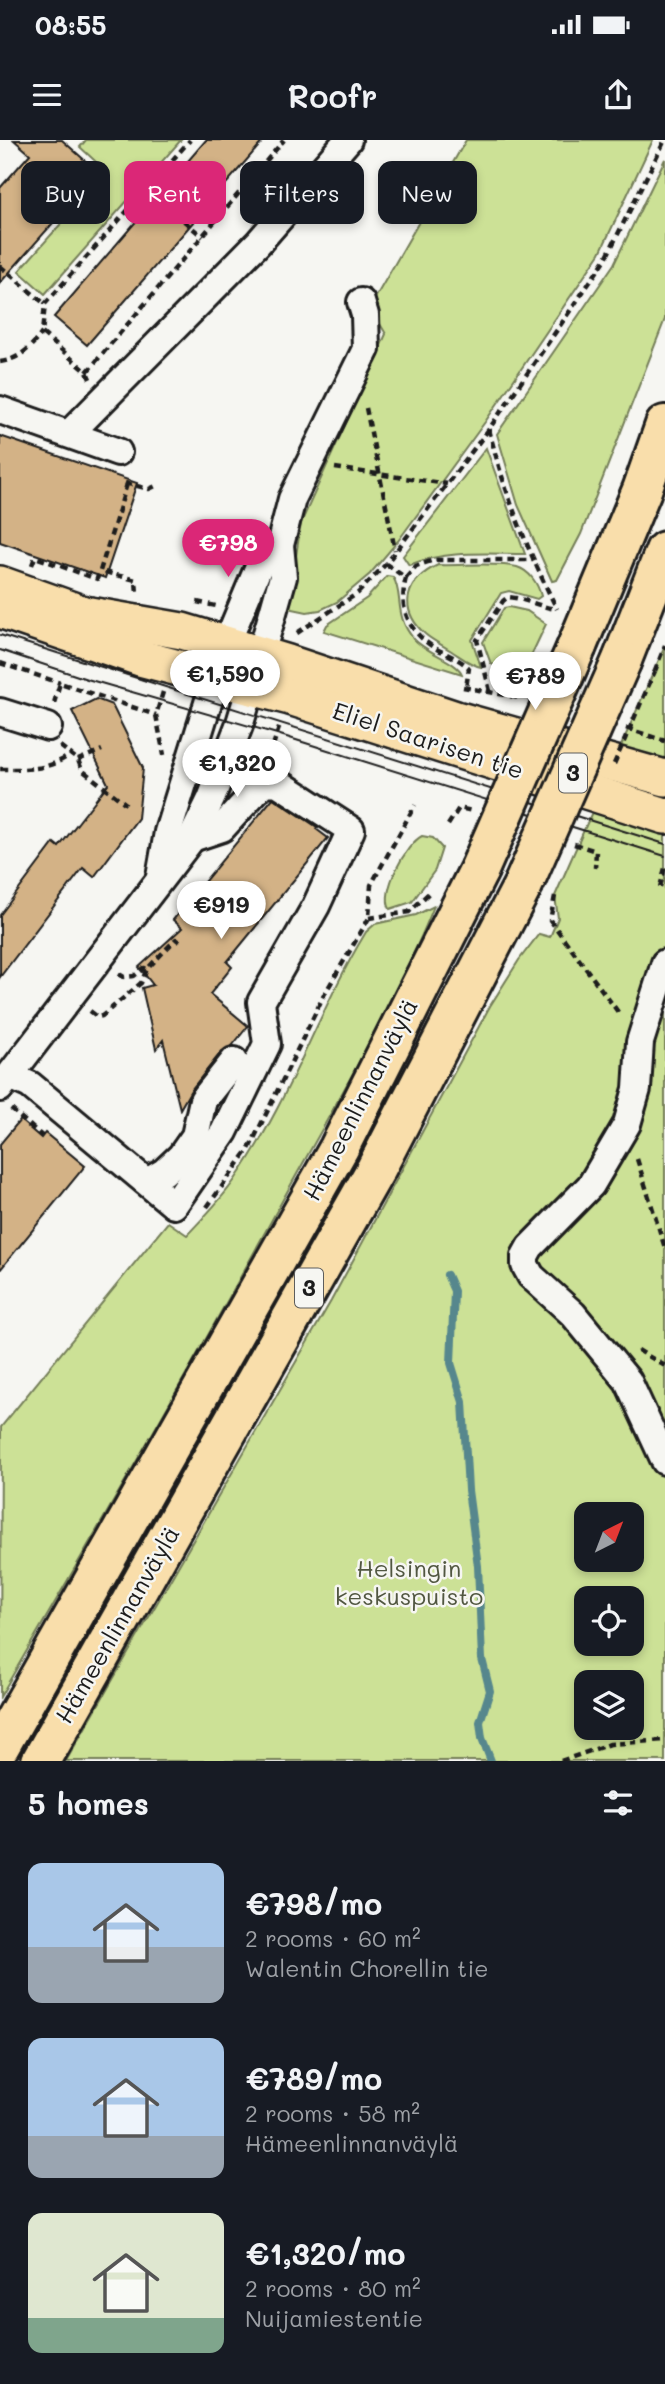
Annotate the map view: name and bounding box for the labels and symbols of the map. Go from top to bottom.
pin: €798 [187,520,269,579]
pin: €1,590 [168,650,282,710]
pin: €789 [494,652,576,712]
street label: Eliel Saarisen tie [329,694,528,785]
pin: €1,320 [180,740,294,799]
road number: 3 [559,754,587,792]
pin: €919 [180,882,262,941]
street label: Hämeenlinnanväylä [295,993,424,1206]
road number: 3 [295,1268,323,1308]
north arrow [574,1502,644,1572]
street label: Hämeenlinnanväylä [48,1520,186,1728]
park label: Helsingin keskuspuisto [335,1552,483,1611]

